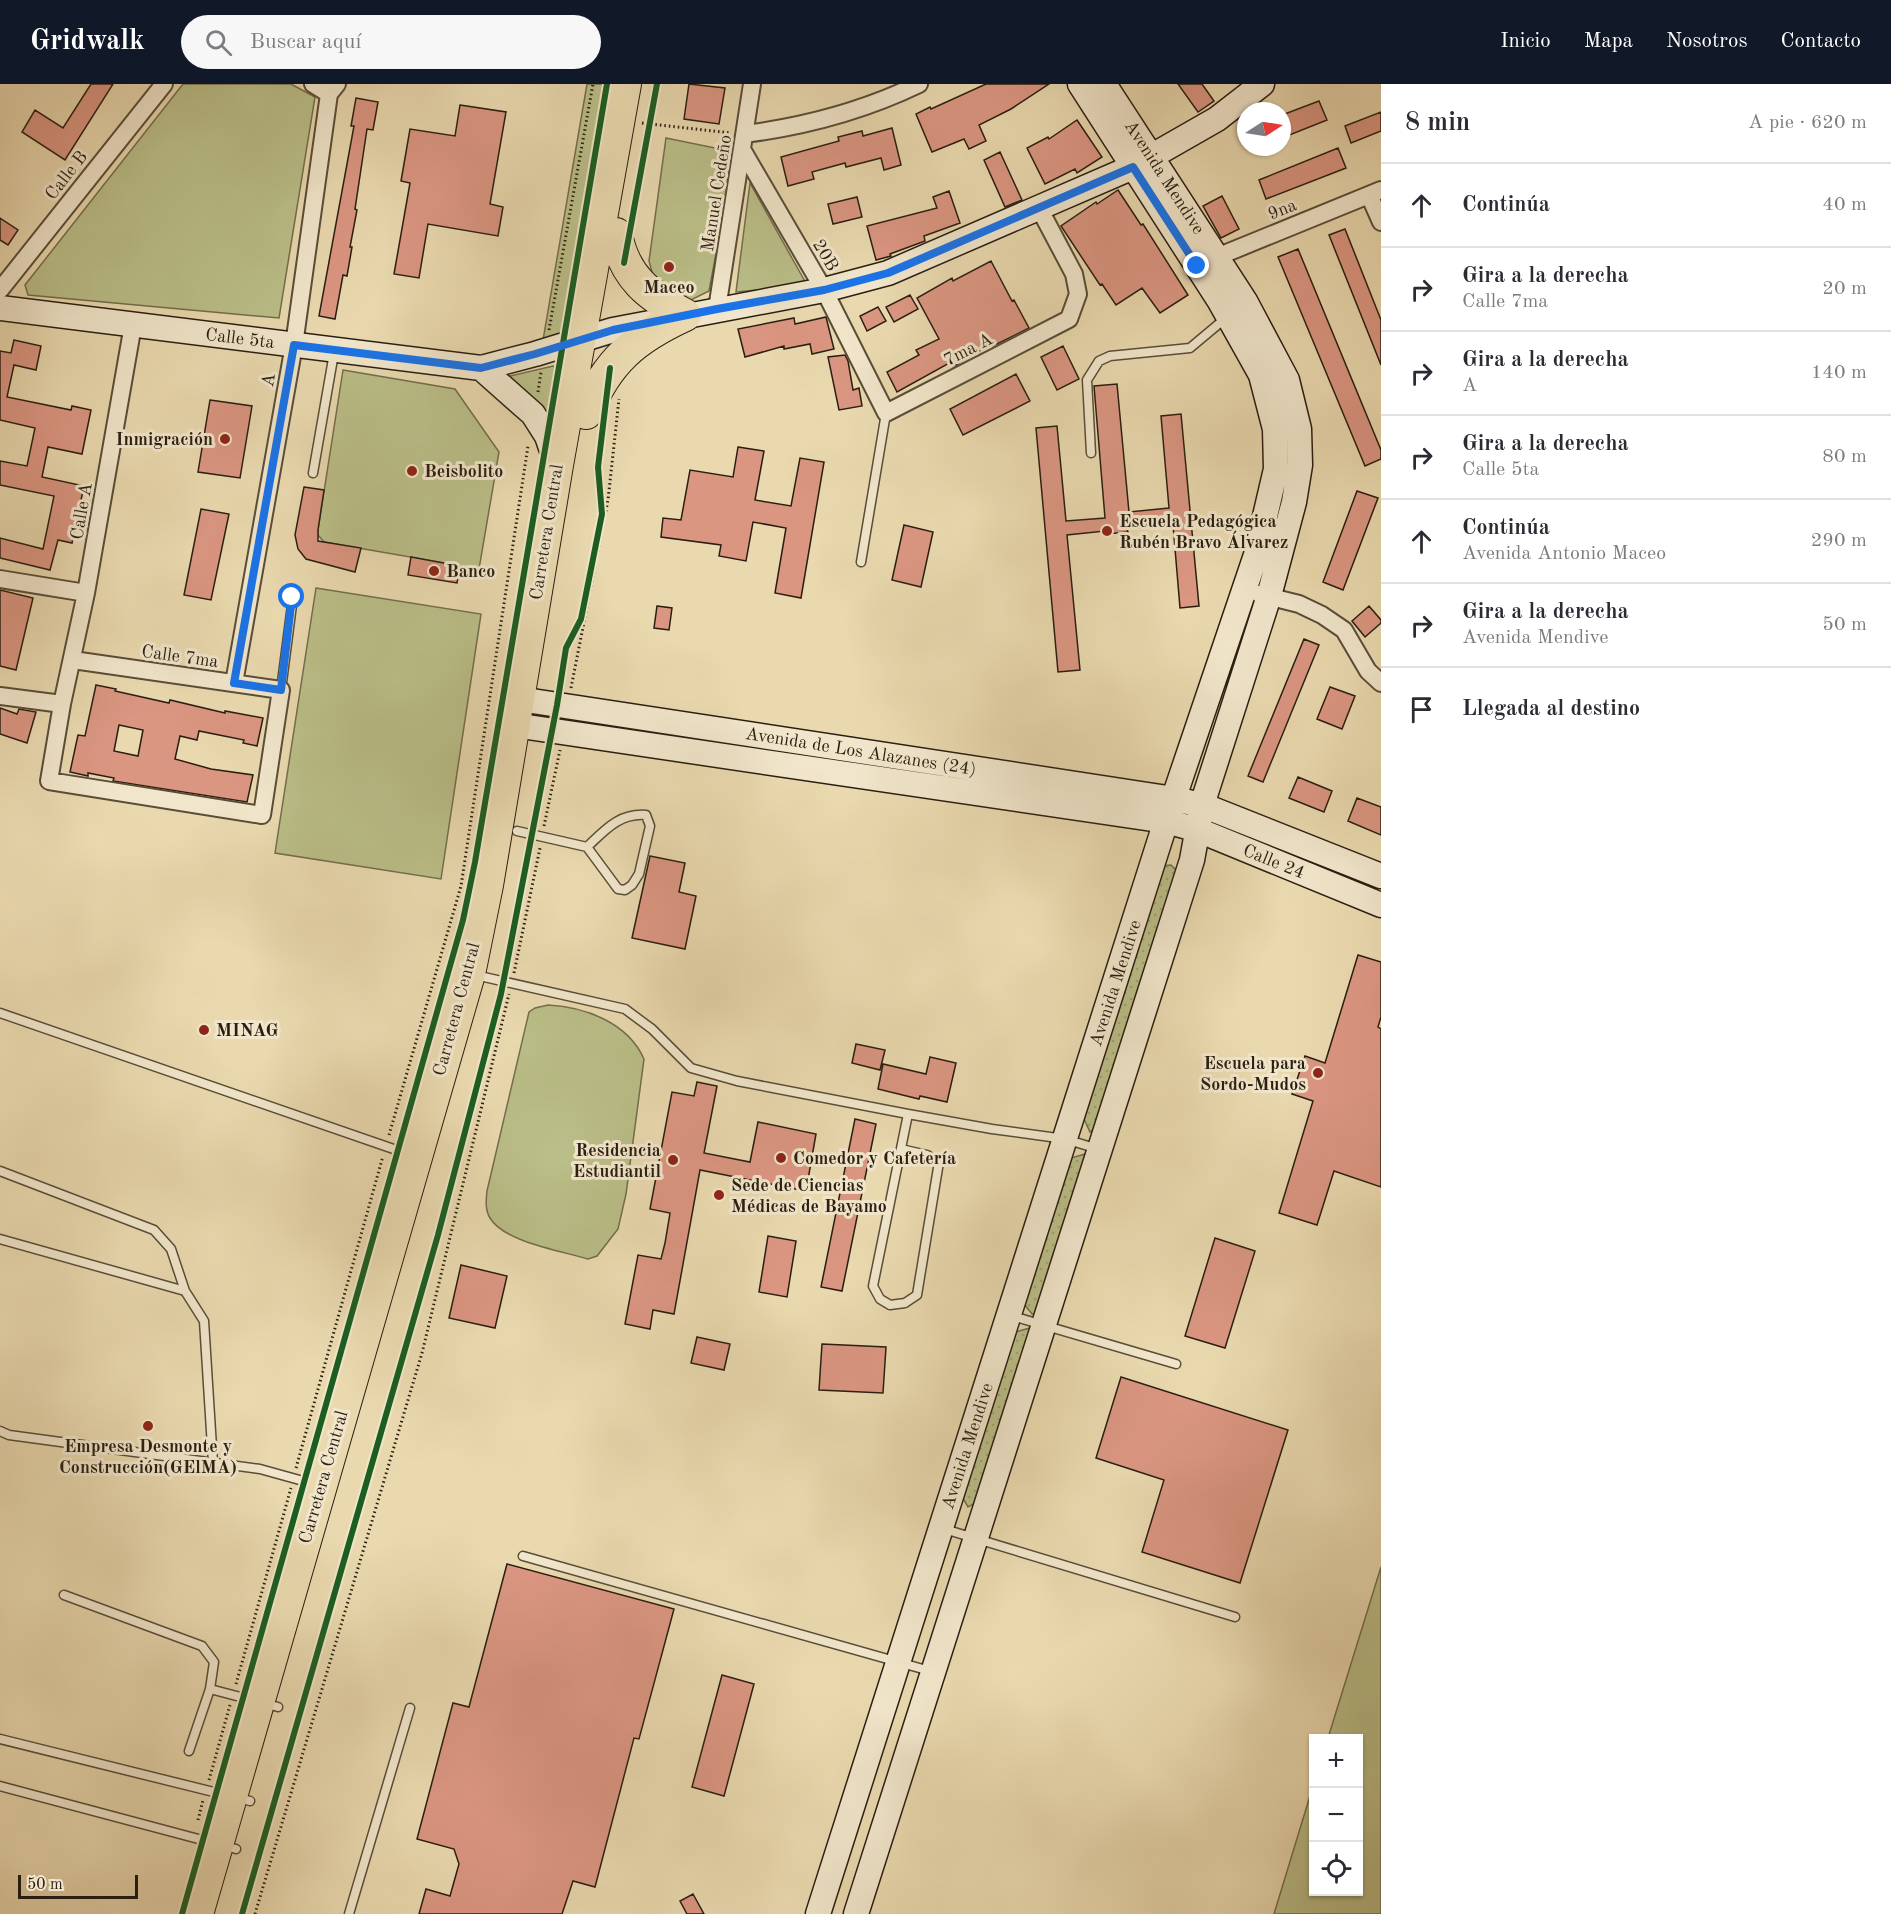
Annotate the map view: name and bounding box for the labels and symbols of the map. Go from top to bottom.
north arrow [1237,102,1291,156]
street label: Avenida Mendive [1121,117,1208,238]
street label: Manuel Cedeño [699,133,735,253]
street label: Calle B [42,148,91,203]
street label: 9na [1266,196,1299,224]
street label: 20B [809,237,841,274]
route end [1183,252,1209,278]
marker: Maceo [662,260,676,274]
place label: Maceo [643,279,695,297]
street label: Calle 5ta [204,326,276,352]
street label: 7ma A [941,330,996,370]
street label: A [259,372,279,389]
place label: Inmigración [116,431,213,449]
marker: Inmigración [218,432,232,446]
place label: Beisbolito [424,463,503,481]
street label: Carretera Central [527,463,567,601]
marker: Beisbolito [405,464,419,478]
street label: Calle A [68,481,96,541]
place label: Escuela Pedagógica Rubén Bravo Álvarez [1119,513,1288,552]
marker: Escuela Pedagógica Rubén Bravo Álvarez [1100,524,1114,538]
place label: Banco [446,563,495,581]
marker: Banco [427,564,441,578]
route start [278,583,304,609]
street label: Calle 7ma [140,643,220,671]
street label: Avenida de Los Alazanes (24) [744,724,978,779]
street label: Calle 24 [1240,841,1307,882]
street label: Avenida Mendive [1087,918,1145,1049]
street label: Carretera Central [430,940,483,1078]
place label: MINAG [216,1022,278,1040]
marker: MINAG [197,1023,211,1037]
place label: Escuela para Sordo-Mudos [1200,1055,1306,1094]
marker: Escuela para Sordo-Mudos [1311,1066,1325,1080]
place label: Residencia Estudiantil [573,1142,661,1181]
place label: Comedor y Cafetería [793,1150,956,1168]
marker: Comedor y Cafetería [774,1151,788,1165]
marker: Residencia Estudiantil [666,1153,680,1167]
place label: Sede de Ciencias Médicas de Bayamo [731,1177,887,1216]
marker: Sede de Ciencias Médicas de Bayamo [712,1188,726,1202]
street label: Avenida Mendive [939,1381,997,1512]
street label: Carretera Central [296,1409,352,1546]
marker: Empresa Desmonte y Construcción(GElMA) [141,1419,155,1433]
place label: Empresa Desmonte y Construcción(GElMA) [59,1438,237,1477]
scale bar [18,1872,138,1900]

